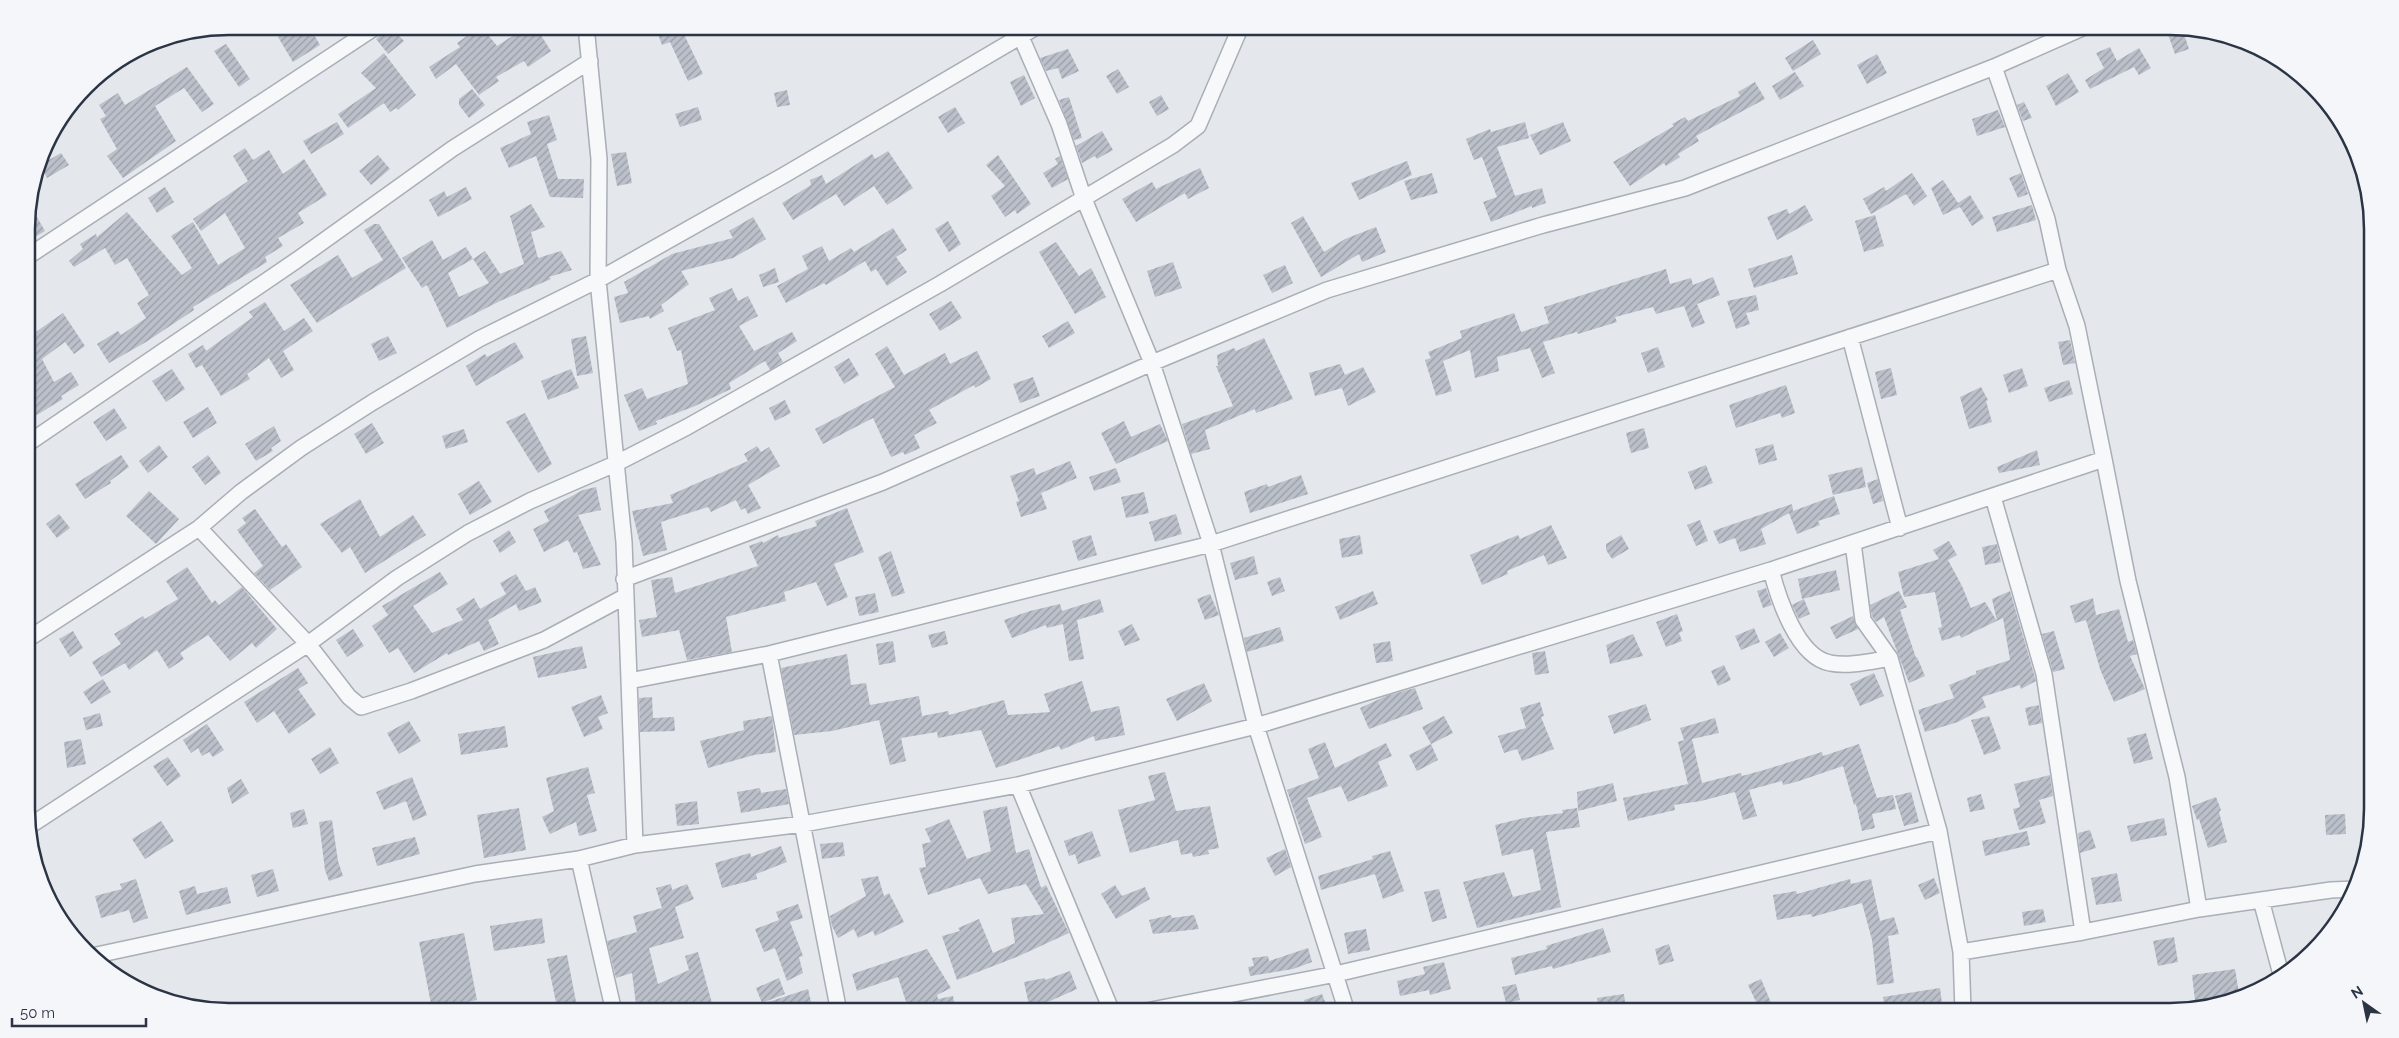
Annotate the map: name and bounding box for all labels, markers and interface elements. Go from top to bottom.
north arrow [2339,978,2389,1028]
text: N [2348,982,2366,1002]
scale bar [12,996,146,1028]
text: 50 m [20,1004,55,1022]

